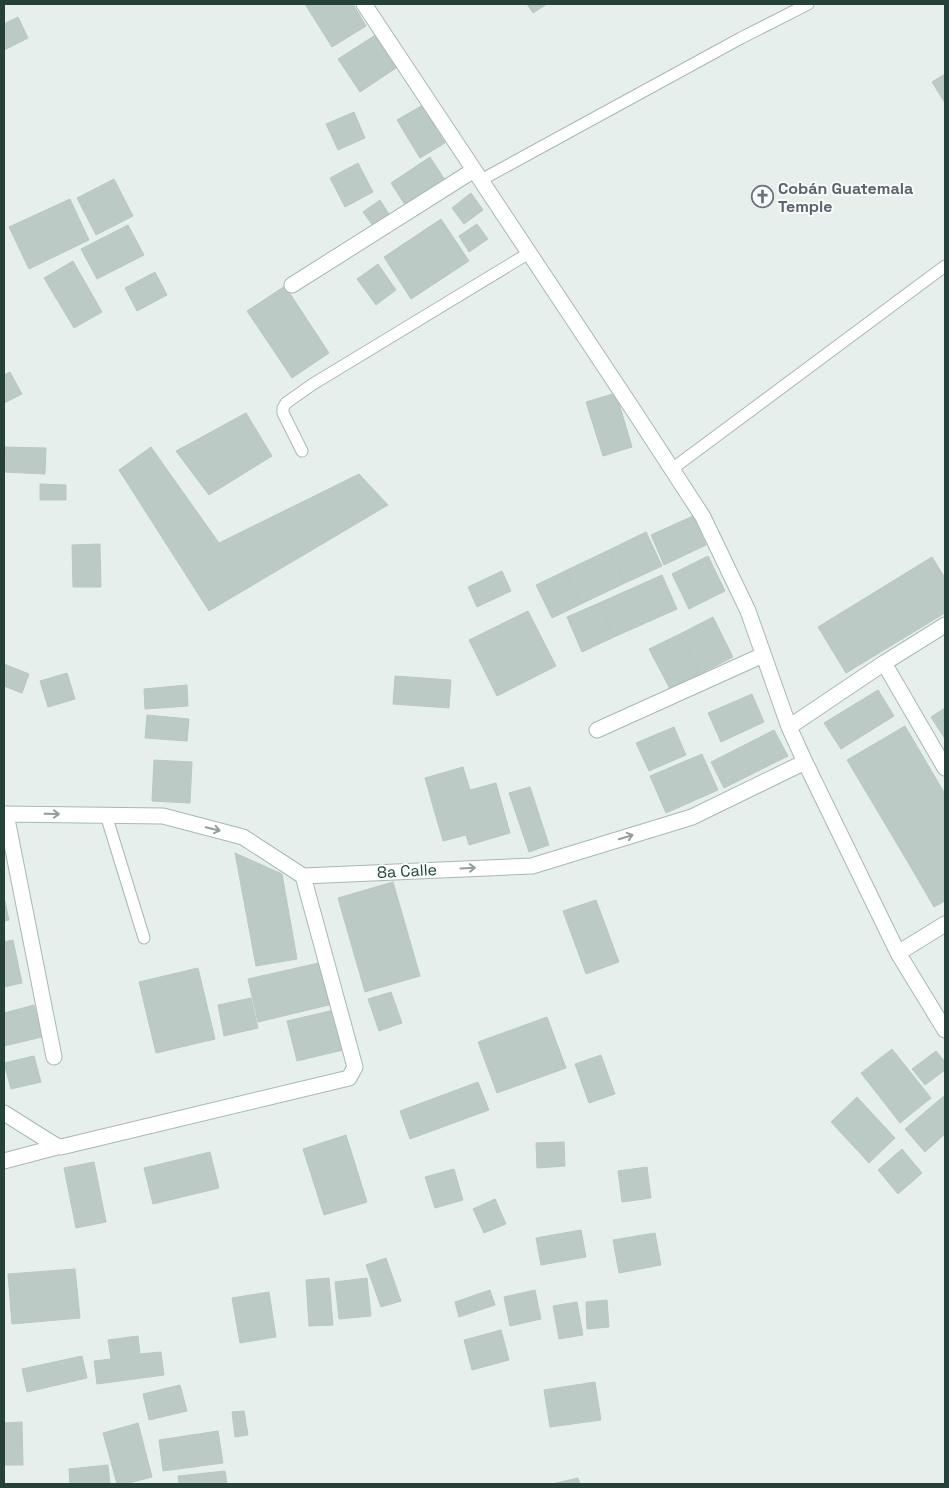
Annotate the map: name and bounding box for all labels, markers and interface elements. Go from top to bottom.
place label: Cobán Guatemala Temple [778,178,913,217]
church icon: Cobán Guatemala Temple [750,185,774,209]
one-way arrow [44,809,60,819]
one-way arrow [205,825,221,834]
one-way arrow [618,832,634,842]
street label: 8a Calle [376,859,438,883]
one-way arrow [460,864,476,873]

